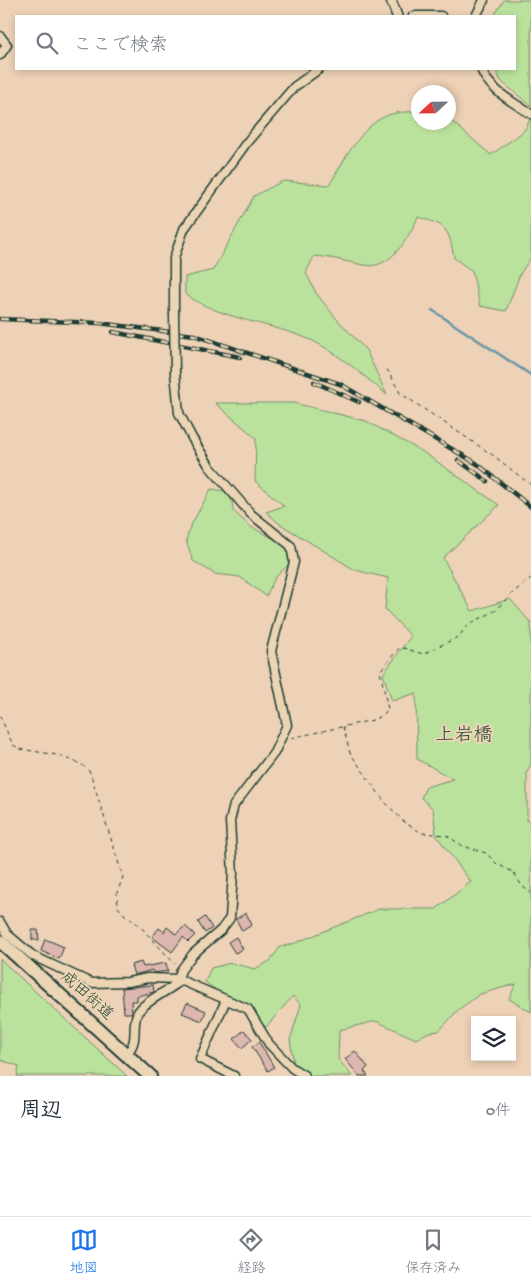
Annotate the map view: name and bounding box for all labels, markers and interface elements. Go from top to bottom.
search box [15,15,516,70]
icon: search [33,29,61,57]
text: ここで検索 [73,35,168,58]
north arrow [411,85,456,130]
district label: 上岩橋 [435,725,493,748]
street label: 成田街道 [56,968,117,1025]
map controls [471,1016,516,1061]
button: layers [471,1016,516,1061]
text: 周辺 [20,1100,62,1125]
text: 0件 [486,1103,511,1122]
tab: 地図 [70,1226,98,1278]
tab: 経路 [237,1226,265,1278]
tab: 保存済み [405,1226,461,1278]

